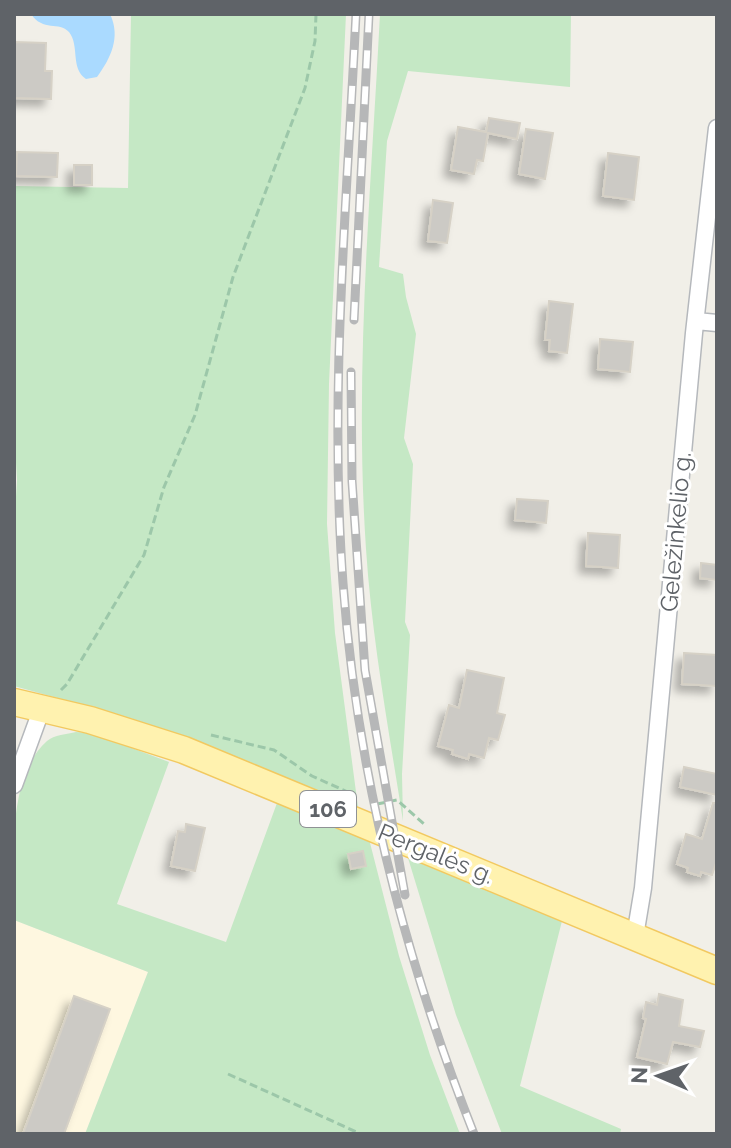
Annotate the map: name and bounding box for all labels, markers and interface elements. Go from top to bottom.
street label: Geležinkelio g. [654,451,697,613]
road number: 106 [300,791,356,827]
street label: Pergalės g. [374,817,498,890]
north arrow [619,1036,699,1116]
text: N [626,1066,652,1084]

